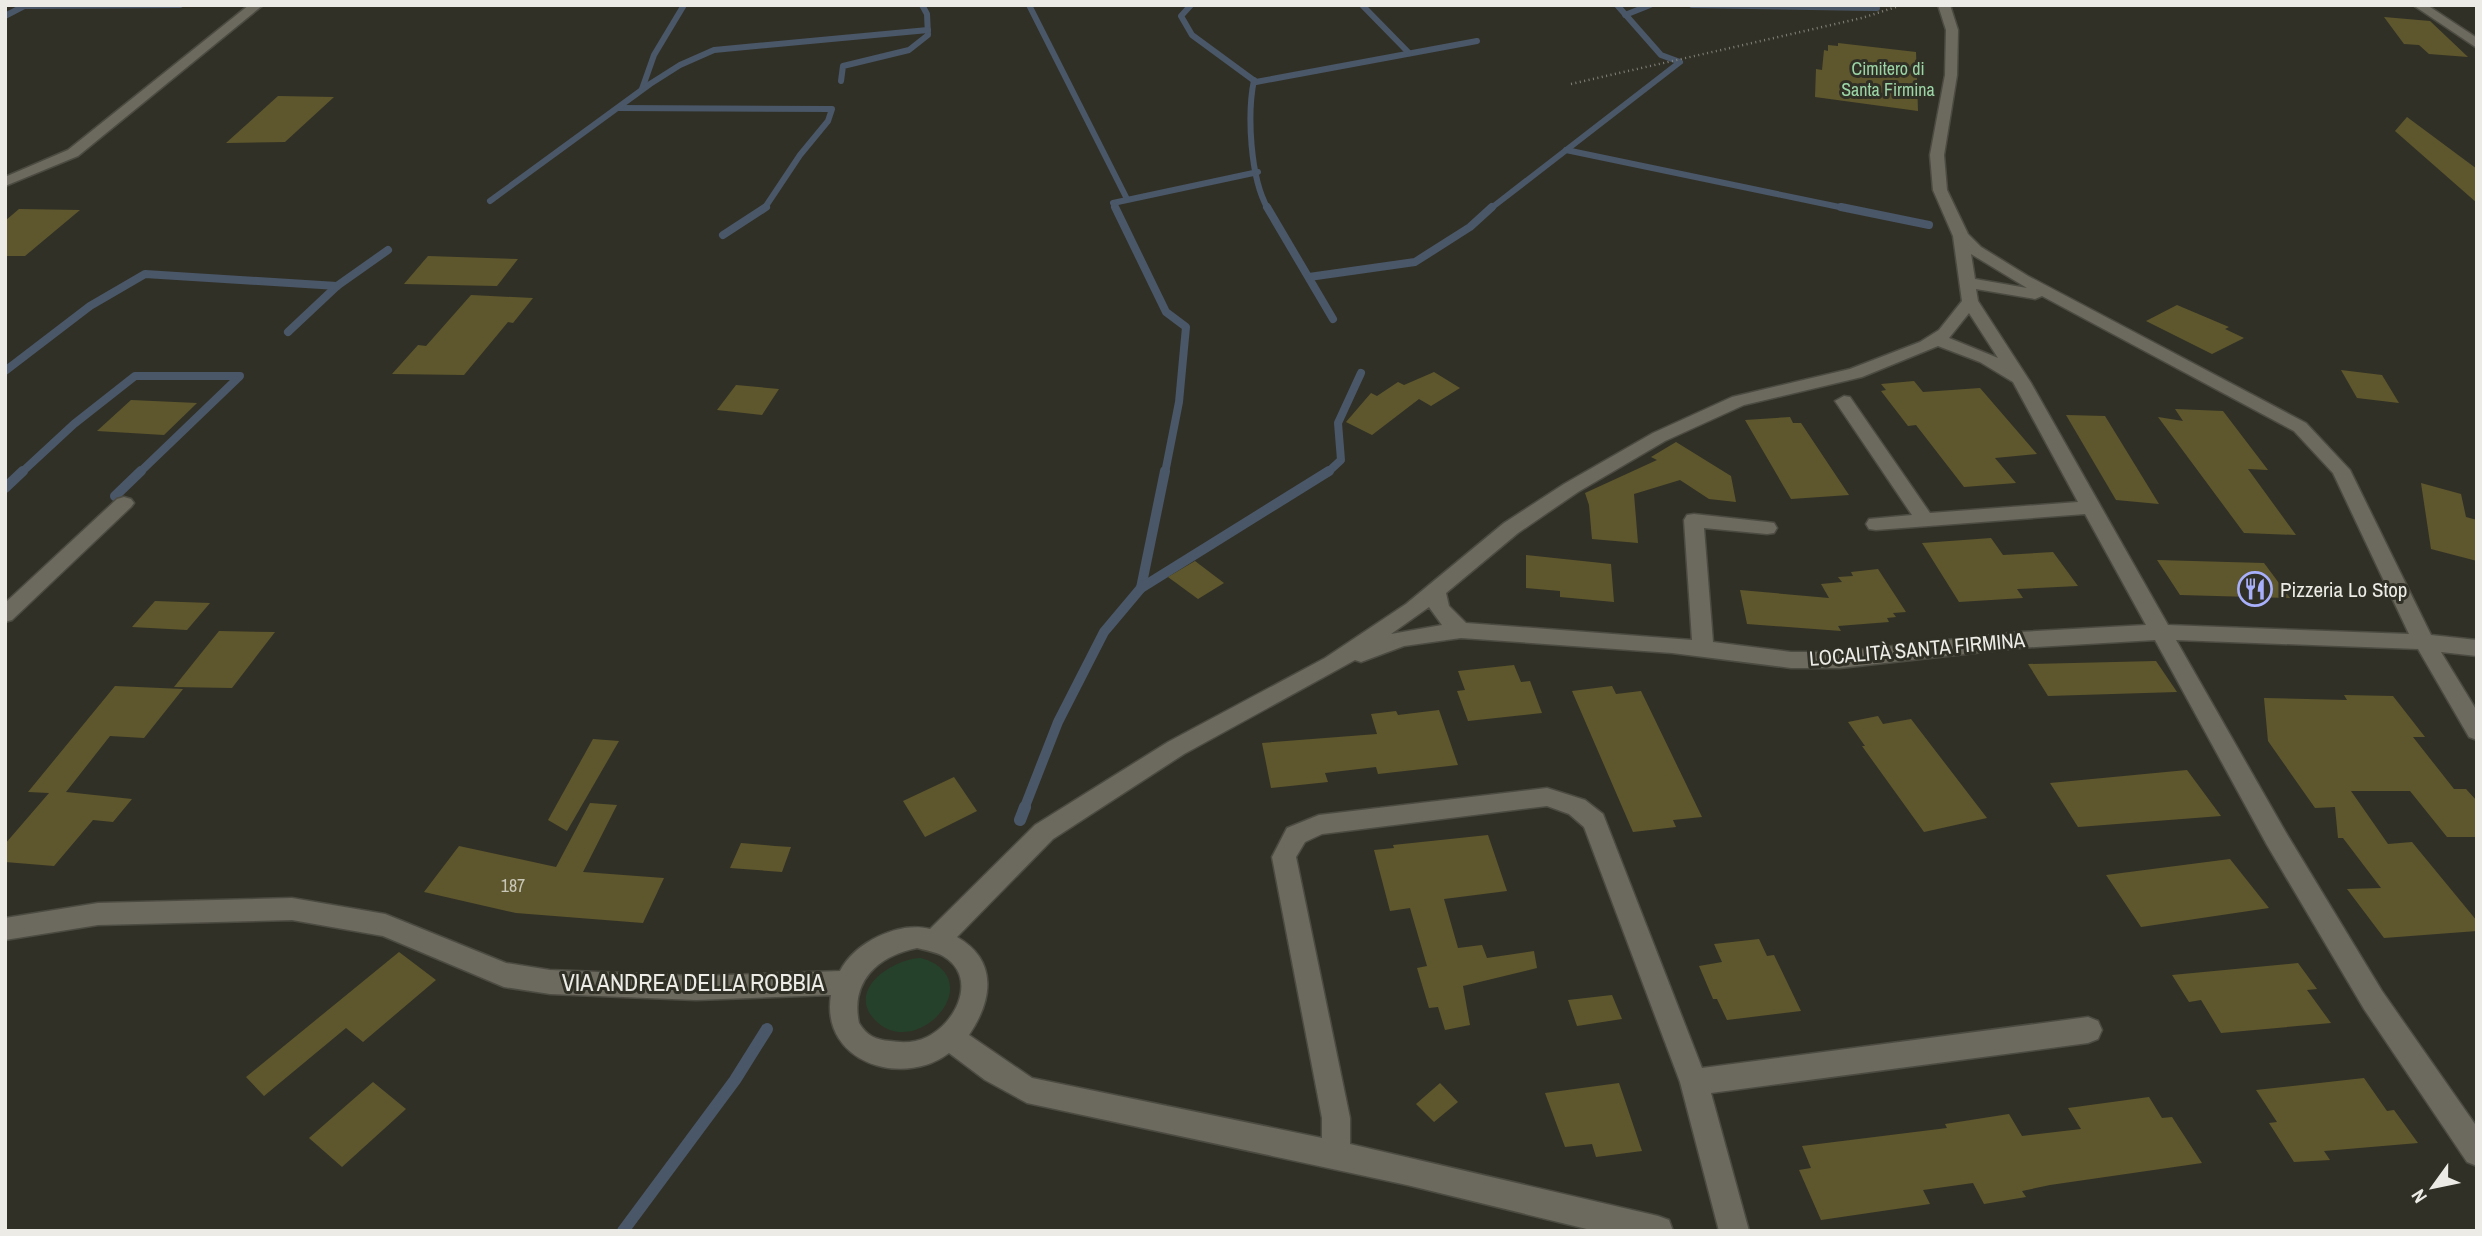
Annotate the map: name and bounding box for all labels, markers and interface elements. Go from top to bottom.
park label: Cimitero di Santa Firmina [1841,56,1935,102]
restaurant icon: Pizzeria Lo Stop [2236,570,2274,608]
place label: Pizzeria Lo Stop [2280,575,2407,604]
street label: LOCALITÀ SANTA FIRMINA [1808,625,2027,673]
house number: 187 [501,873,525,898]
street label: VIA ANDREA DELLA ROBBIA [562,966,825,998]
north arrow [2398,1152,2468,1222]
text: N [2405,1184,2433,1208]

